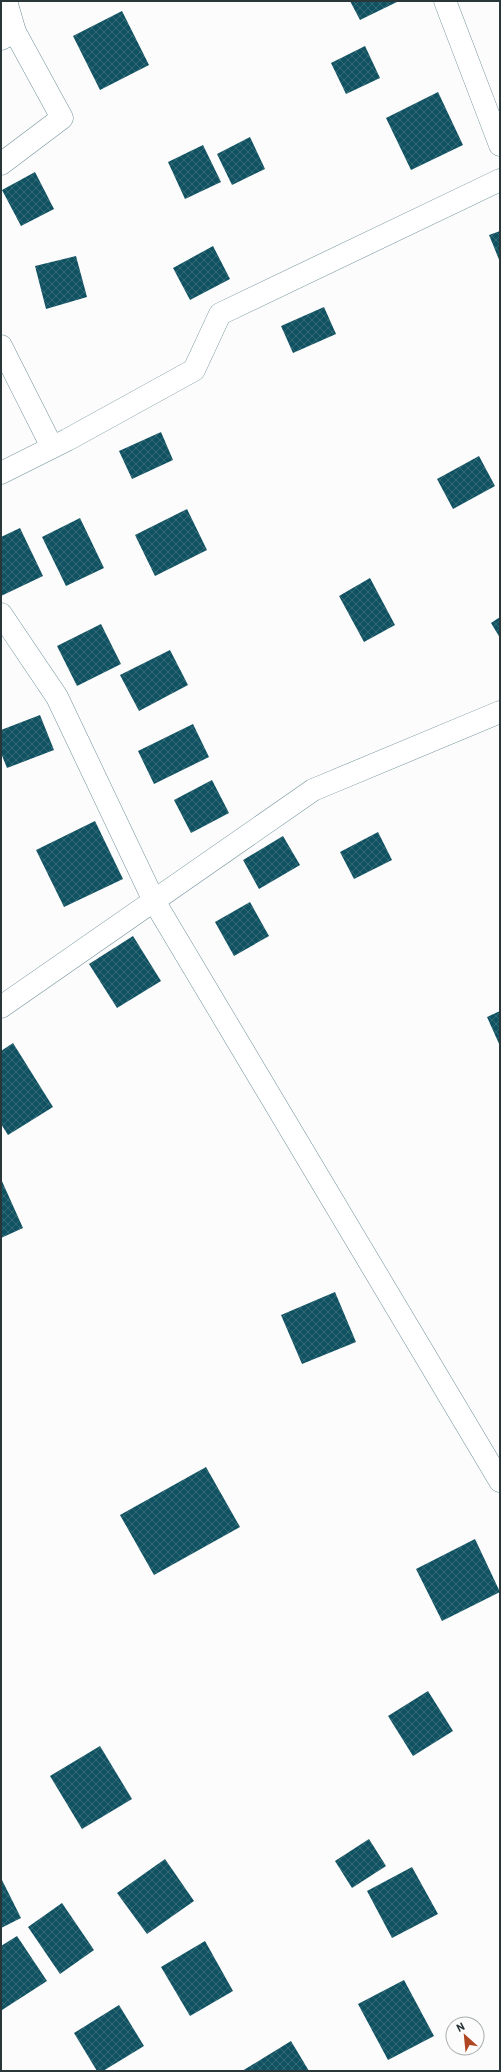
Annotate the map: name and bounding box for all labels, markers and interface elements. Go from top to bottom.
north arrow [445,2016,485,2056]
text: N [454,2019,466,2034]

